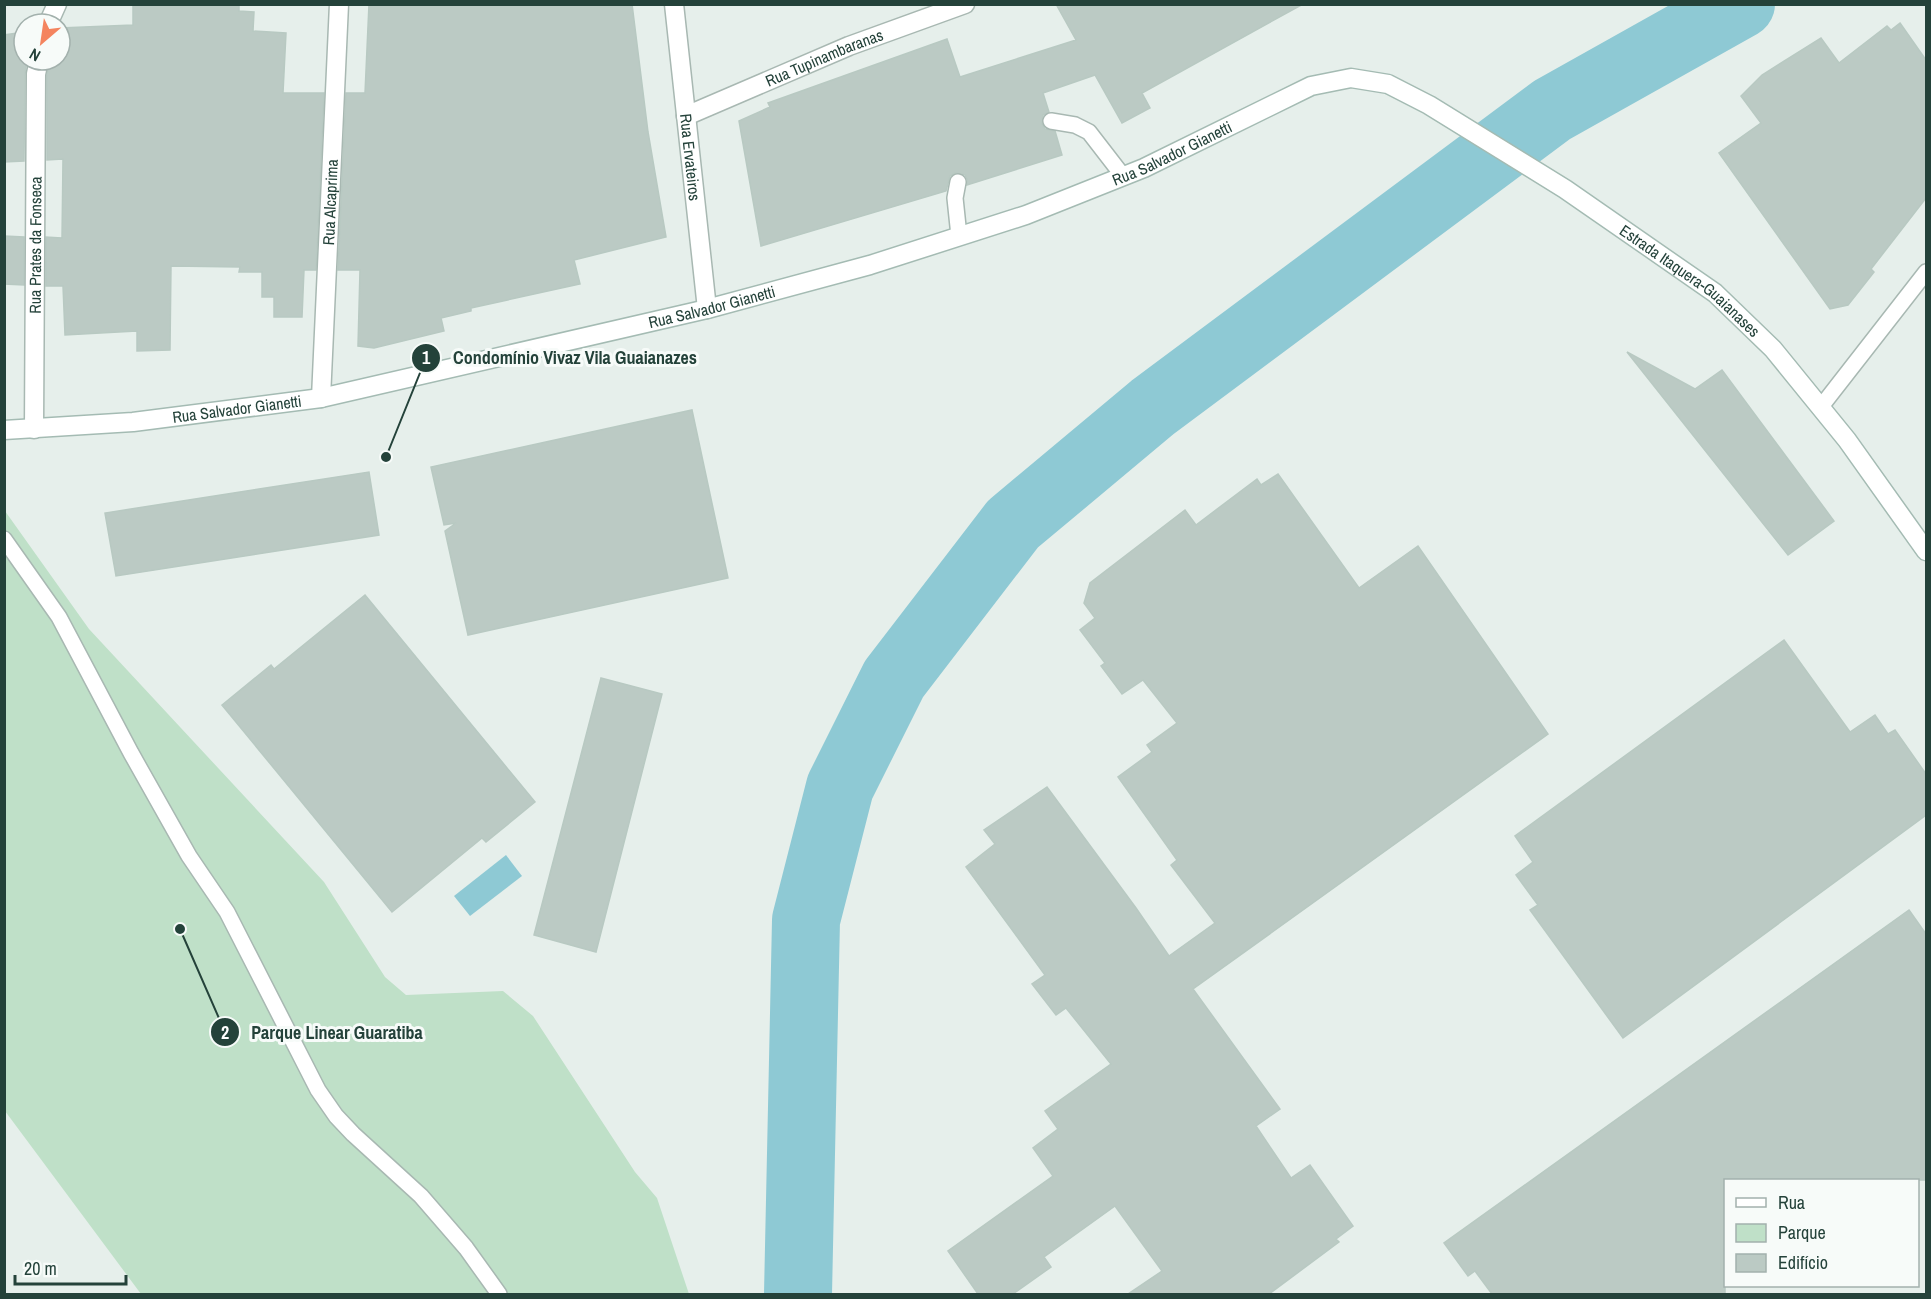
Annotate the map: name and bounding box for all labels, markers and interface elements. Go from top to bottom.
north arrow [12,12,72,72]
street label: Rua Tupinambaranas [762,24,886,92]
text: N [25,43,44,67]
street label: Rua Ervateiros [675,112,706,202]
street label: Rua Salvador Gianetti [1109,116,1235,191]
street label: Rua Alcaprima [317,158,343,246]
street label: Rua Prates da Fonseca [24,176,46,314]
street label: Estrada Itaquera-Guaianases [1616,219,1765,342]
street label: Rua Salvador Gianetti [646,280,778,333]
callout: Condomínio Vivaz Vila Guaianazes [411,340,709,376]
text: 1 [422,345,431,370]
text: Condomínio Vivaz Vila Guaianazes [453,345,697,370]
street label: Rua Salvador Gianetti [171,390,303,428]
callout: Parque Linear Guaratiba [210,1014,435,1050]
text: 2 [221,1020,229,1045]
text: Parque Linear Guaratiba [251,1020,424,1045]
legend [1724,1179,1919,1287]
text: Rua [1778,1190,1805,1215]
text: Parque [1778,1220,1826,1245]
scale bar [15,1248,126,1286]
text: Edifício [1778,1250,1828,1275]
text: 20 m [24,1256,57,1281]

